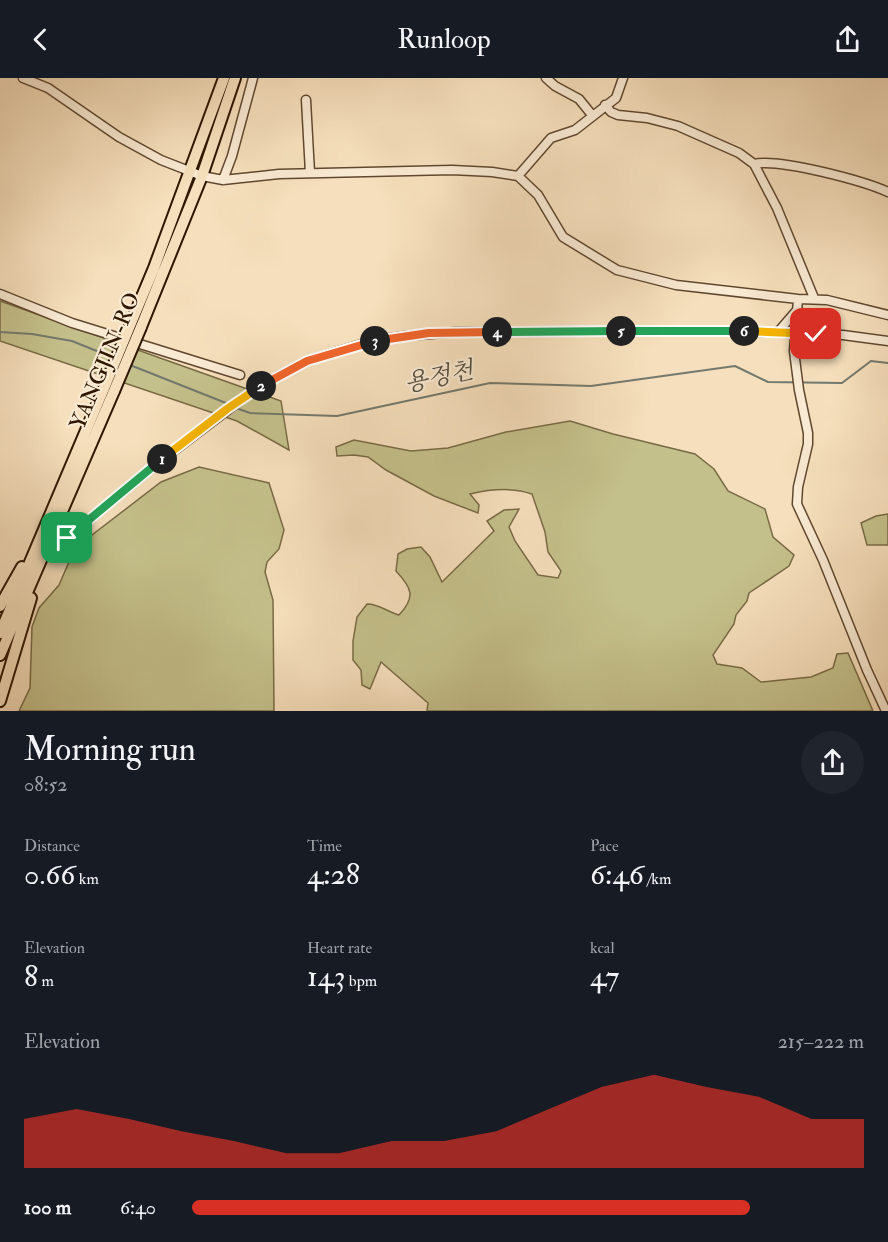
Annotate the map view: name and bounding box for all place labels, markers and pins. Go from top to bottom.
pin [790,308,841,359]
pin: 5 [606,316,636,346]
pin: 6 [729,316,759,346]
pin: 4 [482,317,512,347]
pin: 3 [360,326,390,356]
pin: 2 [246,371,276,401]
pin: 1 [147,444,177,474]
pin [41,512,92,563]

